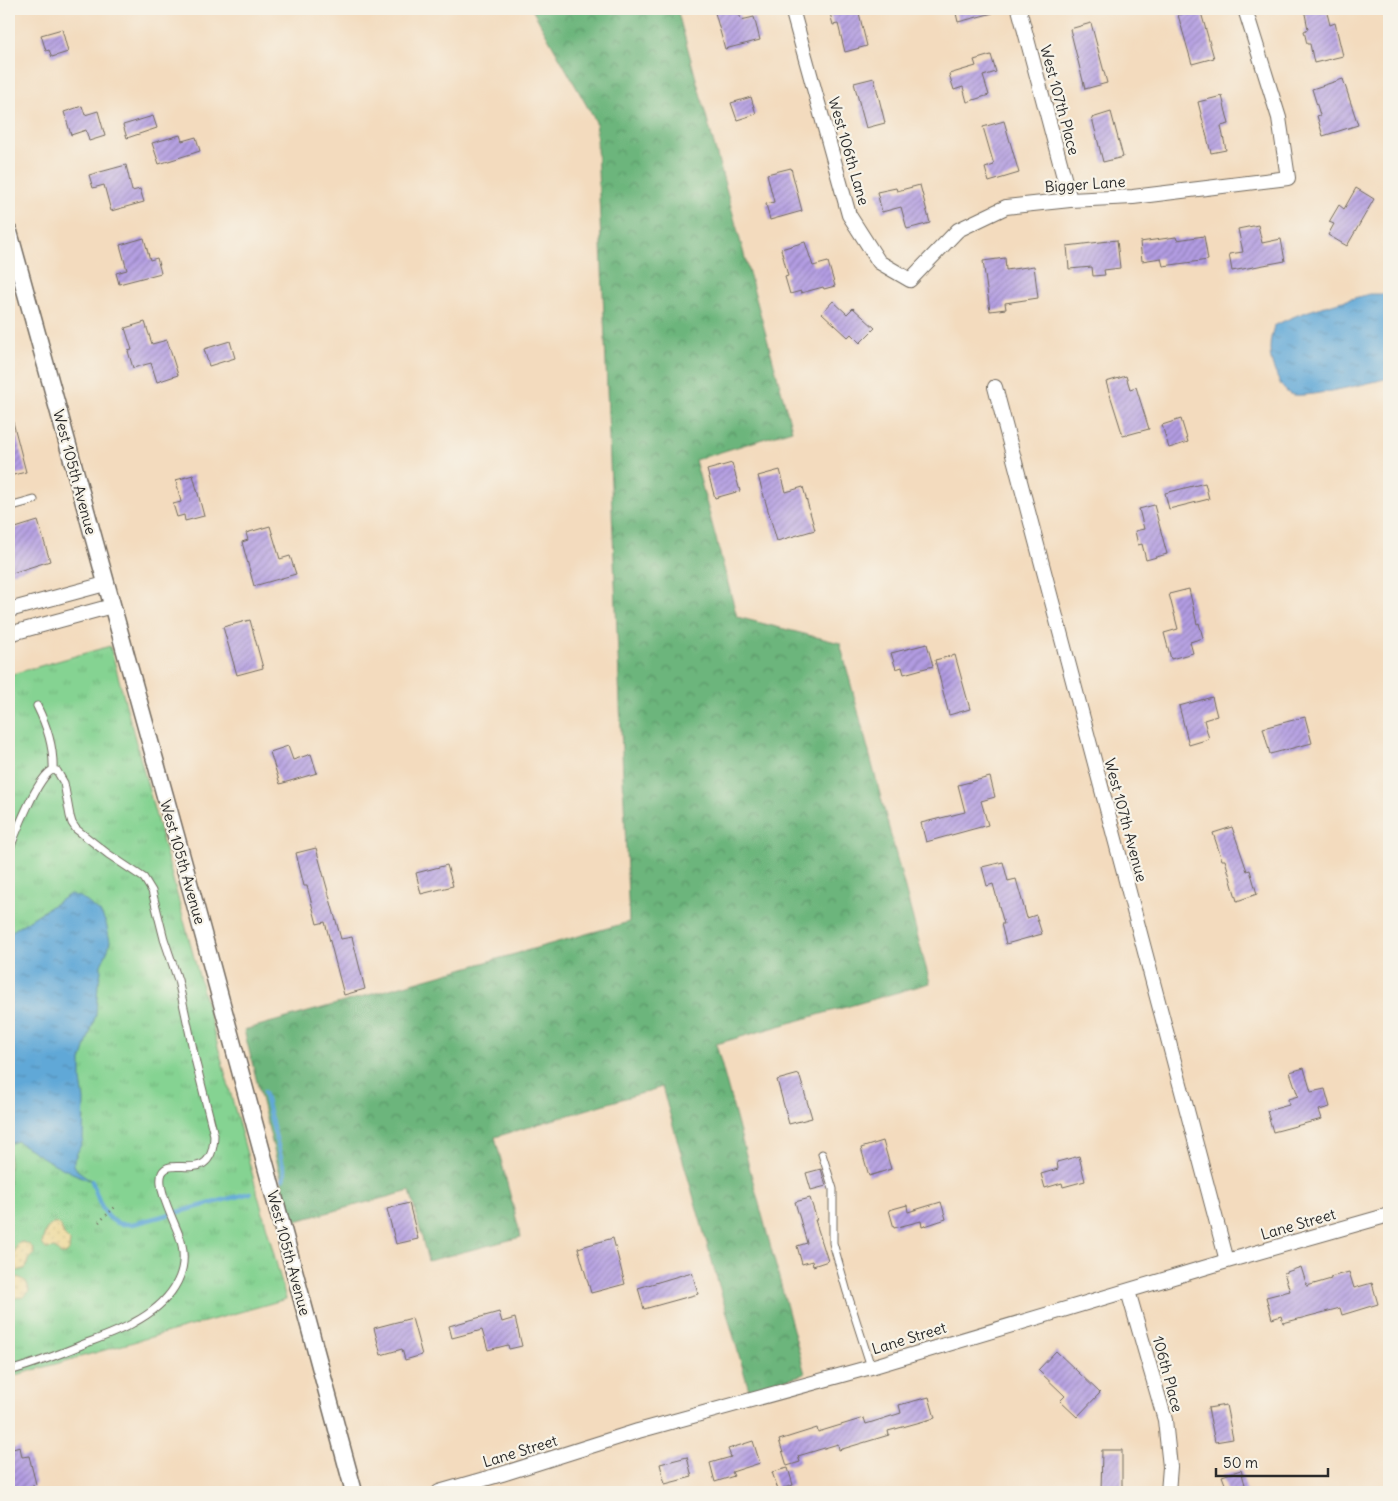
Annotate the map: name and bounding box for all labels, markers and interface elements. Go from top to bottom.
street label: West 107th Place [1036,43,1084,157]
street label: West 106th Lane [824,95,874,207]
street label: Bigger Lane [1044,172,1126,196]
street label: West 105th Avenue [49,407,101,537]
street label: West 107th Avenue [1100,756,1152,884]
street label: West 105th Avenue [156,798,210,926]
street label: West 105th Avenue [263,1188,315,1318]
street label: Lane Street [1258,1204,1338,1244]
street label: Lane Street [869,1318,949,1358]
street label: 106th Place [1149,1334,1187,1414]
street label: Lane Street [480,1431,560,1471]
scale bar [1216,1446,1328,1478]
text: 50 m [1223,1453,1258,1472]

